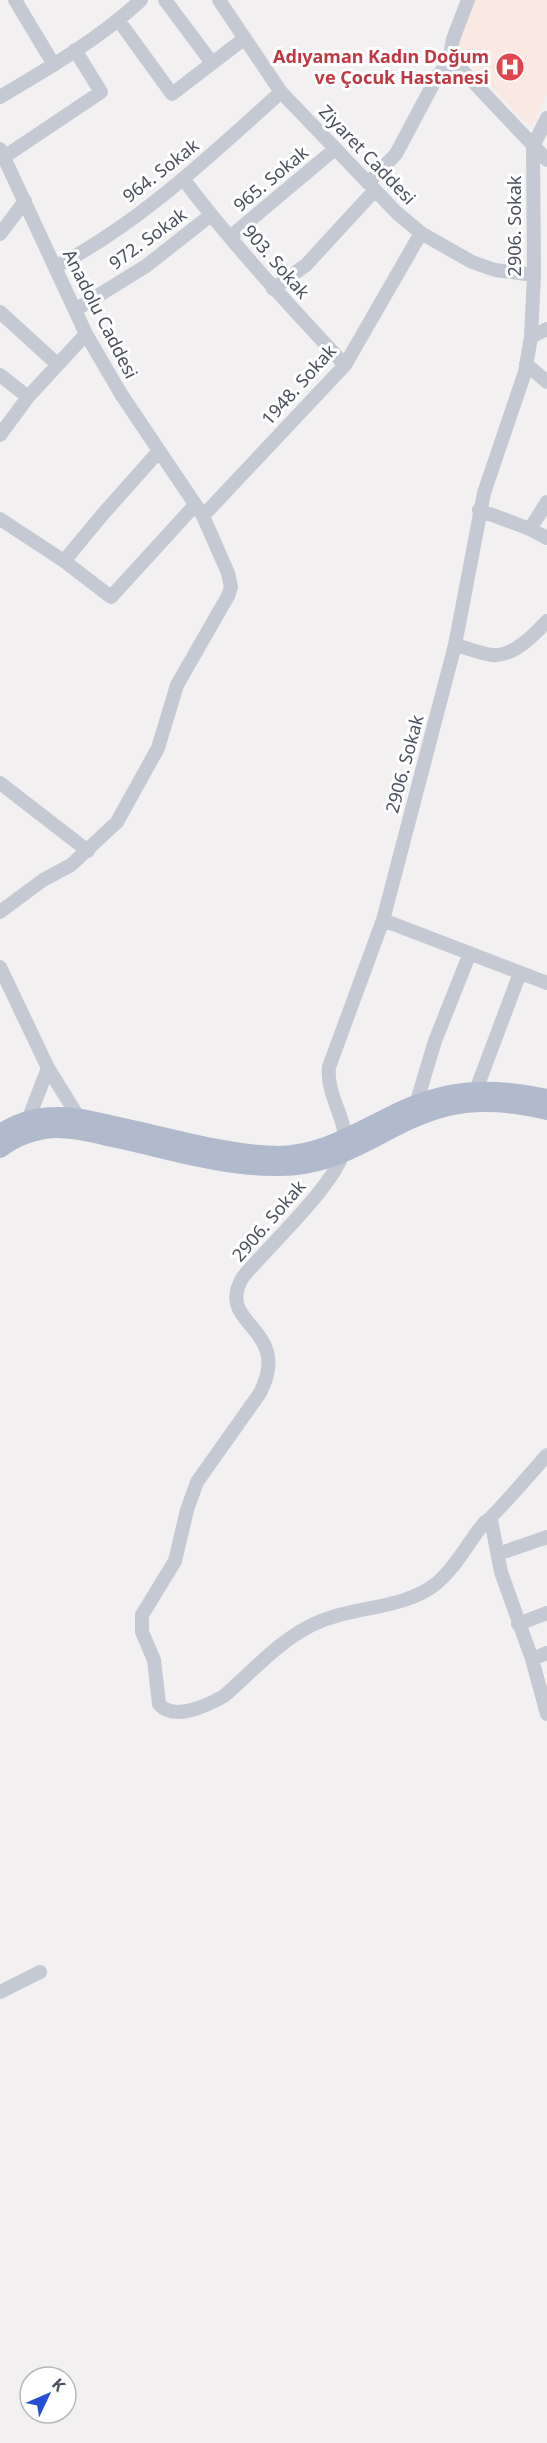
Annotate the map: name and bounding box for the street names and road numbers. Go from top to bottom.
street label: Ziyaret Caddesi [314,99,421,209]
street label: 964. Sokak [117,133,204,208]
street label: 965. Sokak [228,140,313,217]
street label: 2906. Sokak [502,175,526,276]
street label: 972. Sokak [104,202,191,274]
street label: 903. Sokak [238,219,316,304]
street label: Anadolu Caddesi [58,245,144,382]
street label: 1948. Sokak [256,339,341,430]
street label: 2906. Sokak [379,712,429,816]
street label: 2906. Sokak [226,1174,311,1266]

